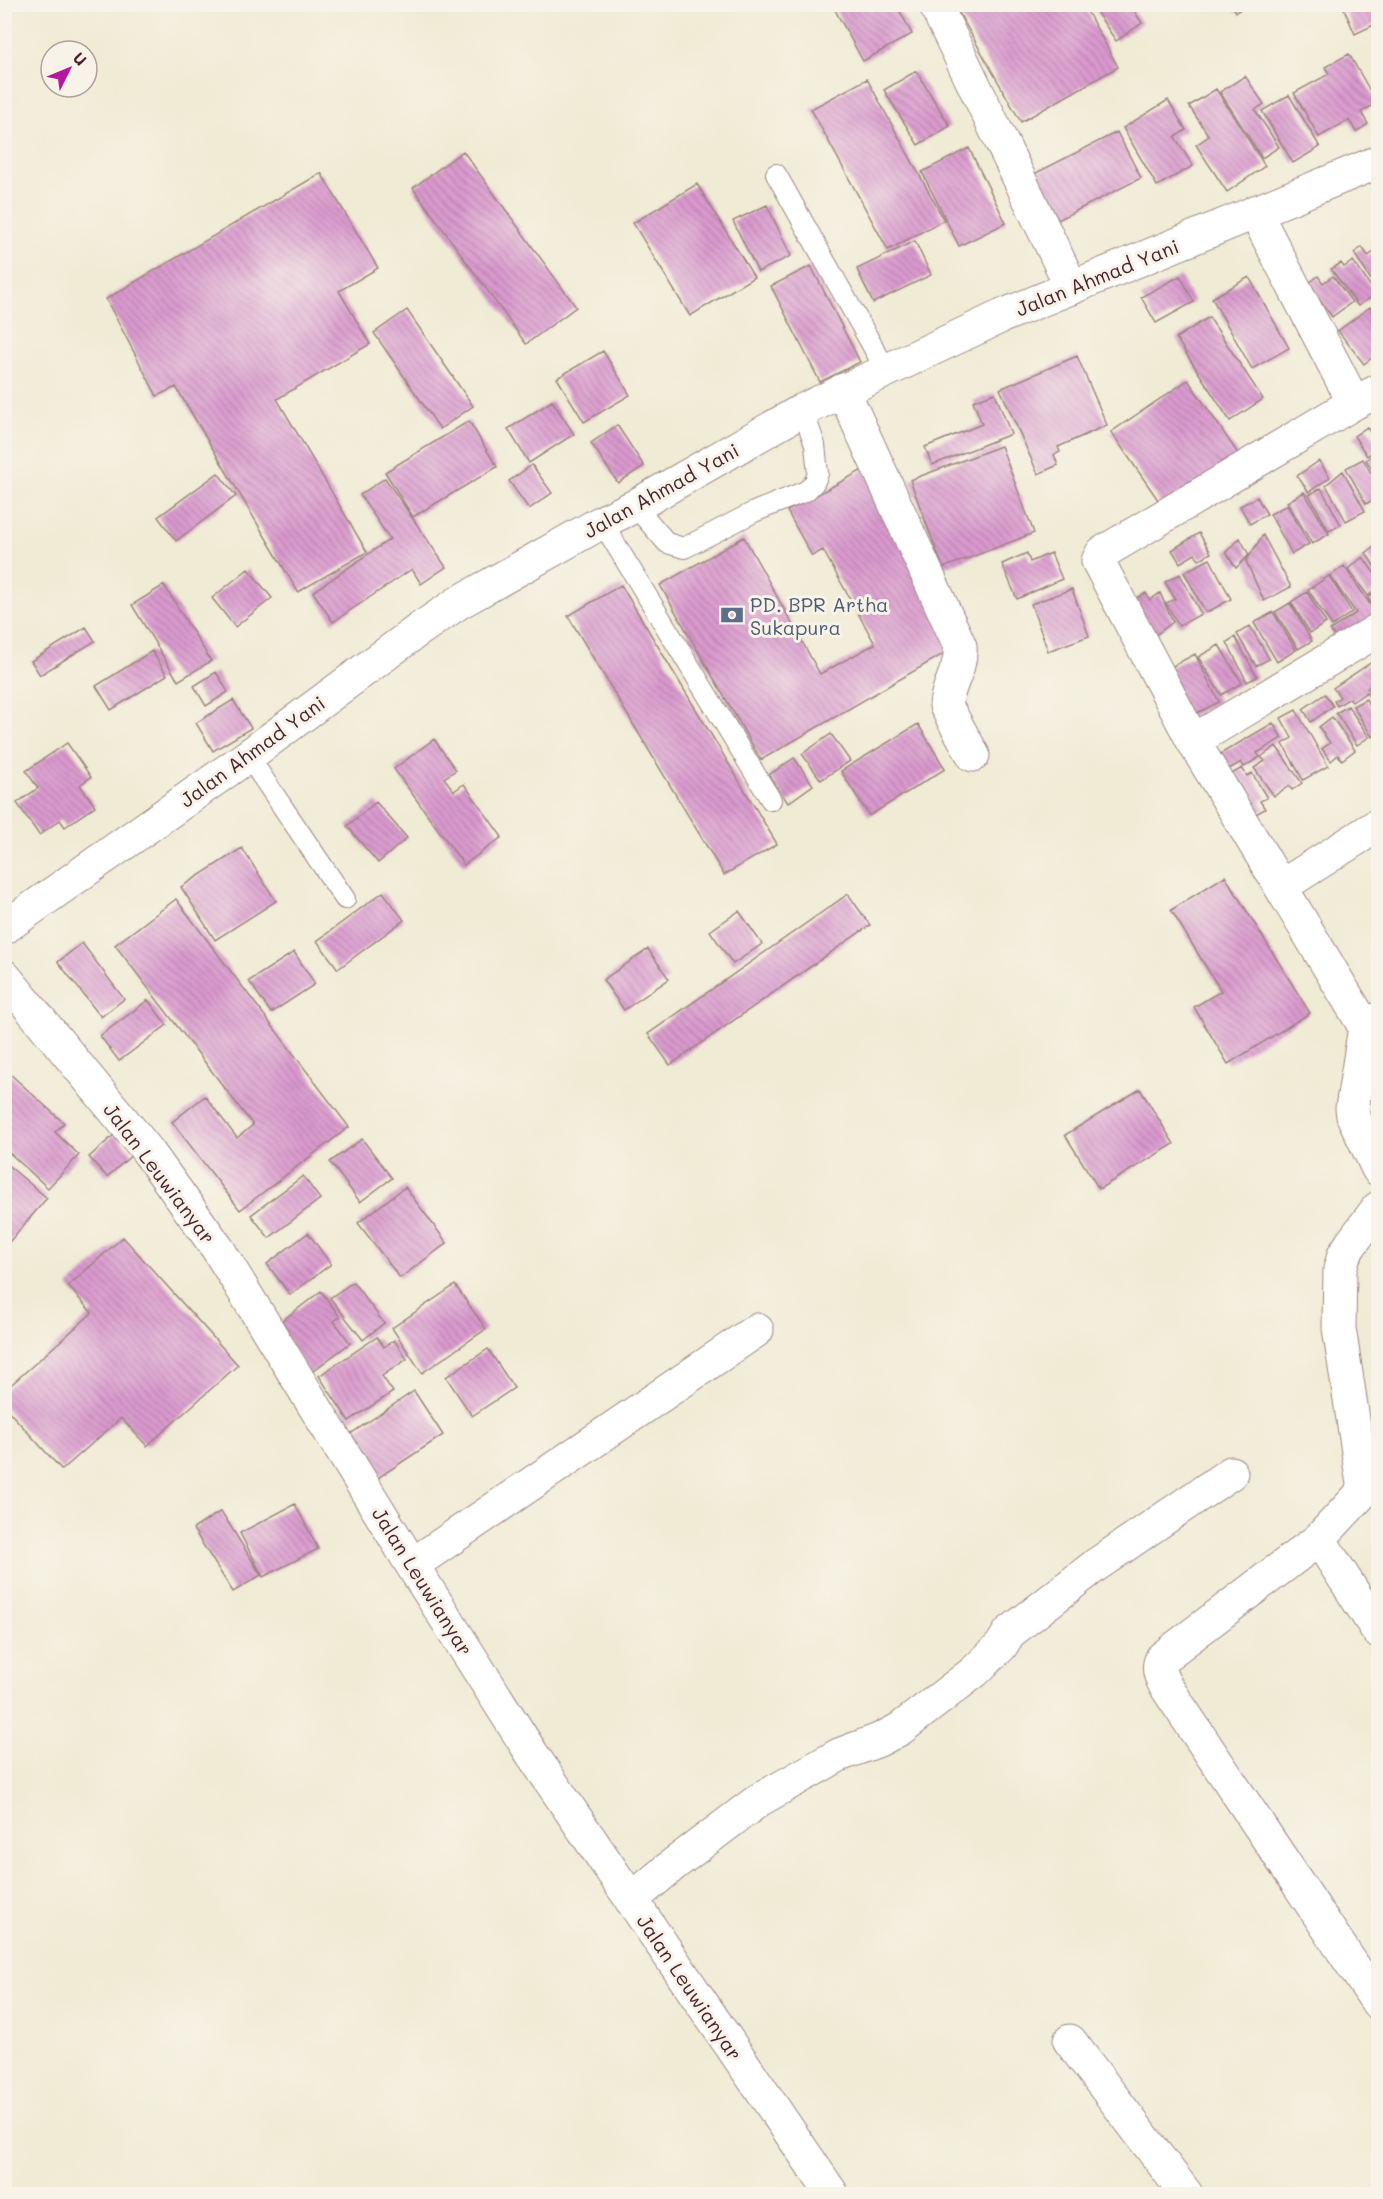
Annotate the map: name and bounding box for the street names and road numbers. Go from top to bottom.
street label: Jalan Ahmad Yani [1012,232,1182,322]
street label: Jalan Ahmad Yani [579,437,743,543]
street label: Jalan Ahmad Yani [174,689,330,813]
street label: Jalan Leuwianyar [98,1097,222,1249]
street label: Jalan Leuwianyar [367,1502,479,1660]
street label: Jalan Leuwianyar [632,1909,748,2065]

